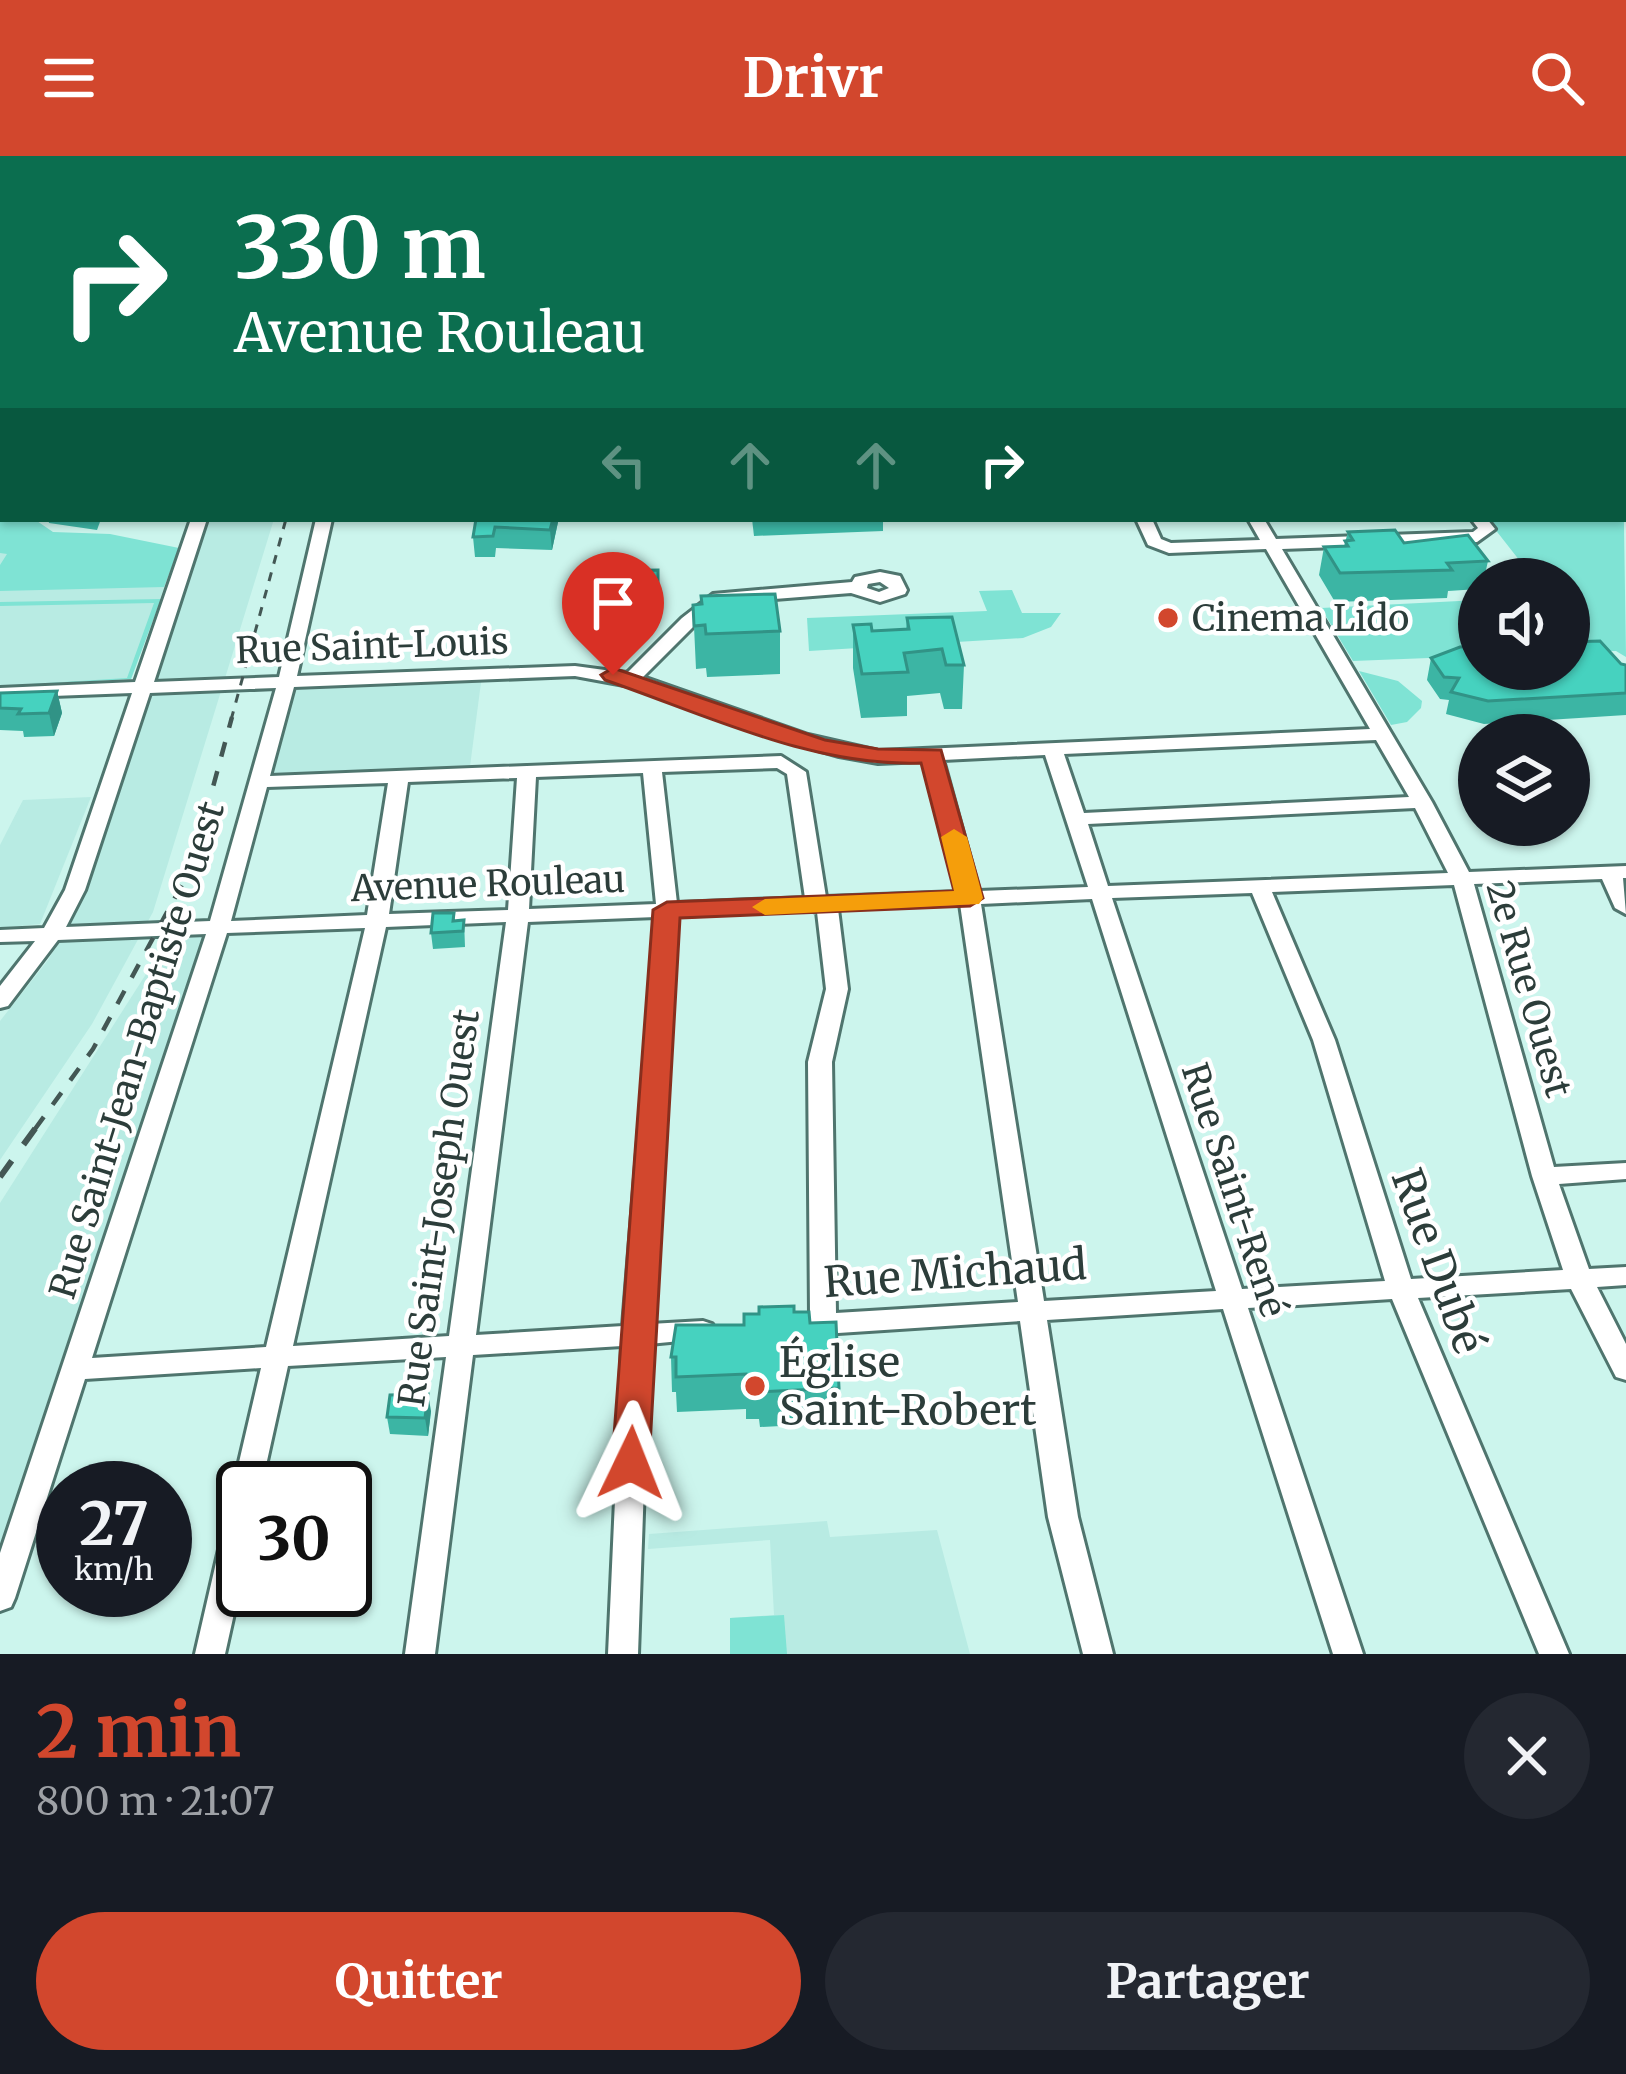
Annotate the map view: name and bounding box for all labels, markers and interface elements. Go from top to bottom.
text: Drivr [743,44,883,112]
icon: menu [36,45,102,111]
icon: search [1524,45,1590,111]
text: 330 m [234,195,486,301]
icon: right [36,204,192,360]
text: Avenue Rouleau [234,299,646,367]
icon: left [591,432,657,498]
icon: ahead [717,432,783,498]
icon: ahead [843,432,909,498]
icon: right [969,432,1035,498]
pin [562,552,664,675]
map controls [1458,558,1590,846]
button: sound [1458,558,1590,690]
icon: arrive [580,570,646,636]
place label: Cinema Lido [1192,596,1409,641]
marker: Cinema Lido [1155,605,1181,631]
street label: Rue Saint-Louis [235,619,509,673]
button: layers [1458,714,1590,846]
street label: Rue Saint-Jean-Baptiste Ouest [40,796,234,1304]
street label: Avenue Rouleau [349,857,626,911]
street label: 2e Rue Ouest [1477,876,1581,1102]
street label: Rue Saint-Joseph Ouest [389,1006,489,1410]
street label: Rue Saint-René [1172,1057,1296,1323]
street label: Rue Dubé [1381,1162,1495,1360]
street label: Rue Michaud [822,1238,1088,1308]
place label: Église Saint-Robert [779,1335,1037,1436]
marker: Église Saint-Robert [742,1373,768,1399]
position arrow [568,1400,694,1526]
speed limit sign: 30 [216,1461,372,1617]
text: 27 [79,1486,149,1561]
text: km/h [74,1550,154,1588]
text: 2 min [36,1686,241,1777]
button: close [1464,1693,1590,1819]
text: 800 m · 21:07 [36,1777,275,1826]
button: Quitter [36,1912,801,2050]
button: Partager [825,1912,1590,2050]

